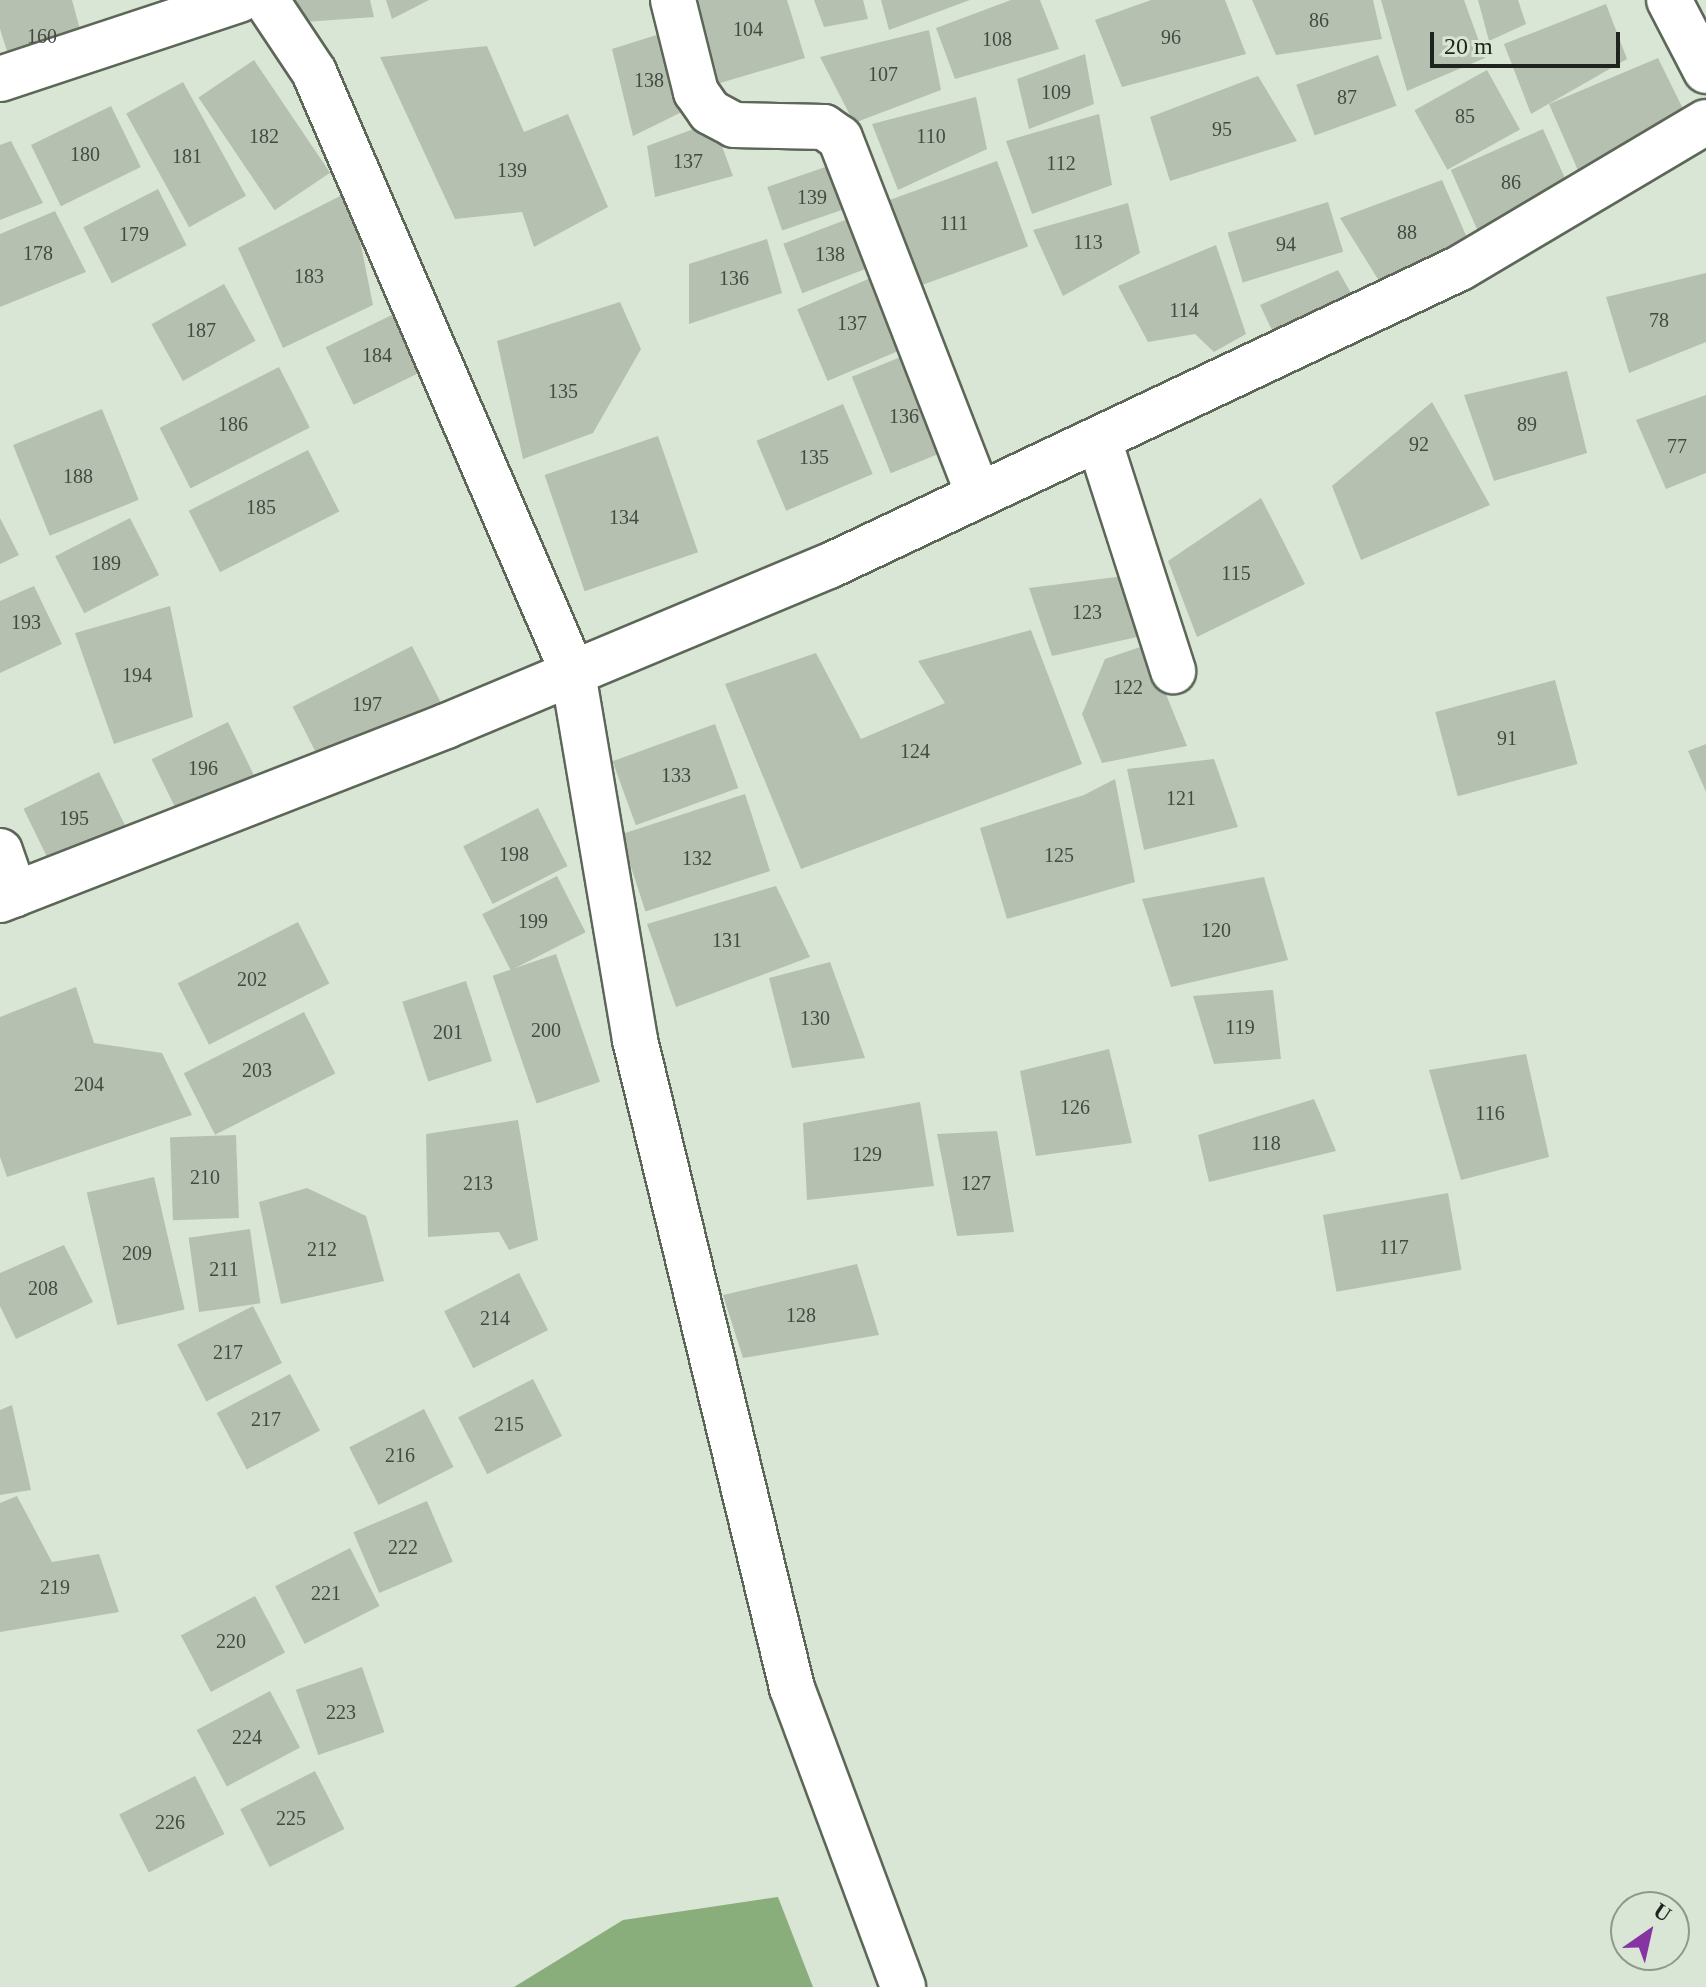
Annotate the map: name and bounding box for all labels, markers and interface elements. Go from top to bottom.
house number: 86 [1309,8,1329,32]
scale bar [1434,16,1624,66]
house number: 104 [733,17,763,41]
house number: 160 [27,24,57,48]
house number: 96 [1161,25,1181,49]
house number: 108 [982,27,1012,51]
text: 20 m [1444,33,1493,59]
house number: 107 [868,62,898,86]
house number: 138 [634,68,664,92]
house number: 109 [1041,80,1071,104]
house number: 87 [1337,85,1357,109]
house number: 85 [1455,104,1475,128]
house number: 95 [1212,117,1232,141]
house number: 182 [249,124,279,148]
house number: 110 [916,124,946,148]
house number: 180 [70,142,100,166]
house number: 181 [172,144,202,168]
house number: 137 [673,149,703,173]
house number: 112 [1046,151,1076,175]
house number: 139 [497,158,527,182]
house number: 86 [1501,170,1521,194]
house number: 139 [797,185,827,209]
house number: 111 [940,211,968,235]
house number: 88 [1397,220,1417,244]
house number: 179 [119,222,149,246]
house number: 113 [1073,230,1103,254]
house number: 94 [1276,232,1296,256]
house number: 178 [23,241,53,265]
house number: 138 [815,242,845,266]
house number: 183 [294,264,324,288]
house number: 136 [719,266,749,290]
house number: 114 [1169,298,1199,322]
house number: 78 [1649,308,1669,332]
house number: 137 [837,311,867,335]
house number: 187 [186,318,216,342]
house number: 184 [362,343,392,367]
house number: 135 [548,379,578,403]
house number: 136 [889,404,919,428]
house number: 186 [218,412,248,436]
house number: 89 [1517,412,1537,436]
house number: 92 [1409,432,1429,456]
house number: 77 [1667,434,1687,458]
house number: 135 [799,445,829,469]
house number: 188 [63,464,93,488]
house number: 185 [246,495,276,519]
house number: 134 [609,505,639,529]
house number: 189 [91,551,121,575]
house number: 115 [1221,561,1251,585]
house number: 123 [1072,600,1102,624]
house number: 193 [11,610,41,634]
house number: 194 [122,663,152,687]
house number: 122 [1113,675,1143,699]
house number: 197 [352,692,382,716]
house number: 91 [1497,726,1517,750]
house number: 124 [900,739,930,763]
house number: 196 [188,756,218,780]
house number: 133 [661,763,691,787]
house number: 121 [1166,786,1196,810]
house number: 195 [59,806,89,830]
house number: 198 [499,842,529,866]
house number: 125 [1044,843,1074,867]
house number: 132 [682,846,712,870]
house number: 199 [518,909,548,933]
house number: 120 [1201,918,1231,942]
house number: 131 [712,928,742,952]
house number: 202 [237,967,267,991]
house number: 130 [800,1006,830,1030]
house number: 119 [1225,1015,1255,1039]
house number: 200 [531,1018,561,1042]
house number: 201 [433,1020,463,1044]
house number: 203 [242,1058,272,1082]
house number: 204 [74,1072,104,1096]
house number: 126 [1060,1095,1090,1119]
house number: 116 [1475,1101,1505,1125]
house number: 118 [1251,1131,1281,1155]
house number: 129 [852,1142,882,1166]
house number: 210 [190,1165,220,1189]
house number: 213 [463,1171,493,1195]
house number: 127 [961,1171,991,1195]
house number: 117 [1379,1235,1409,1259]
house number: 212 [307,1237,337,1261]
house number: 209 [122,1241,152,1265]
house number: 211 [209,1257,239,1281]
house number: 208 [28,1276,58,1300]
house number: 128 [786,1303,816,1327]
house number: 214 [480,1306,510,1330]
house number: 217 [213,1340,243,1364]
house number: 217 [251,1407,281,1431]
house number: 215 [494,1412,524,1436]
house number: 216 [385,1443,415,1467]
house number: 222 [388,1535,418,1559]
house number: 219 [40,1575,70,1599]
house number: 221 [311,1581,341,1605]
house number: 220 [216,1629,246,1653]
house number: 223 [326,1700,356,1724]
house number: 224 [232,1725,262,1749]
house number: 225 [276,1806,306,1830]
house number: 226 [155,1810,185,1834]
north arrow [1610,1891,1690,1971]
text: U [1649,1898,1676,1927]

